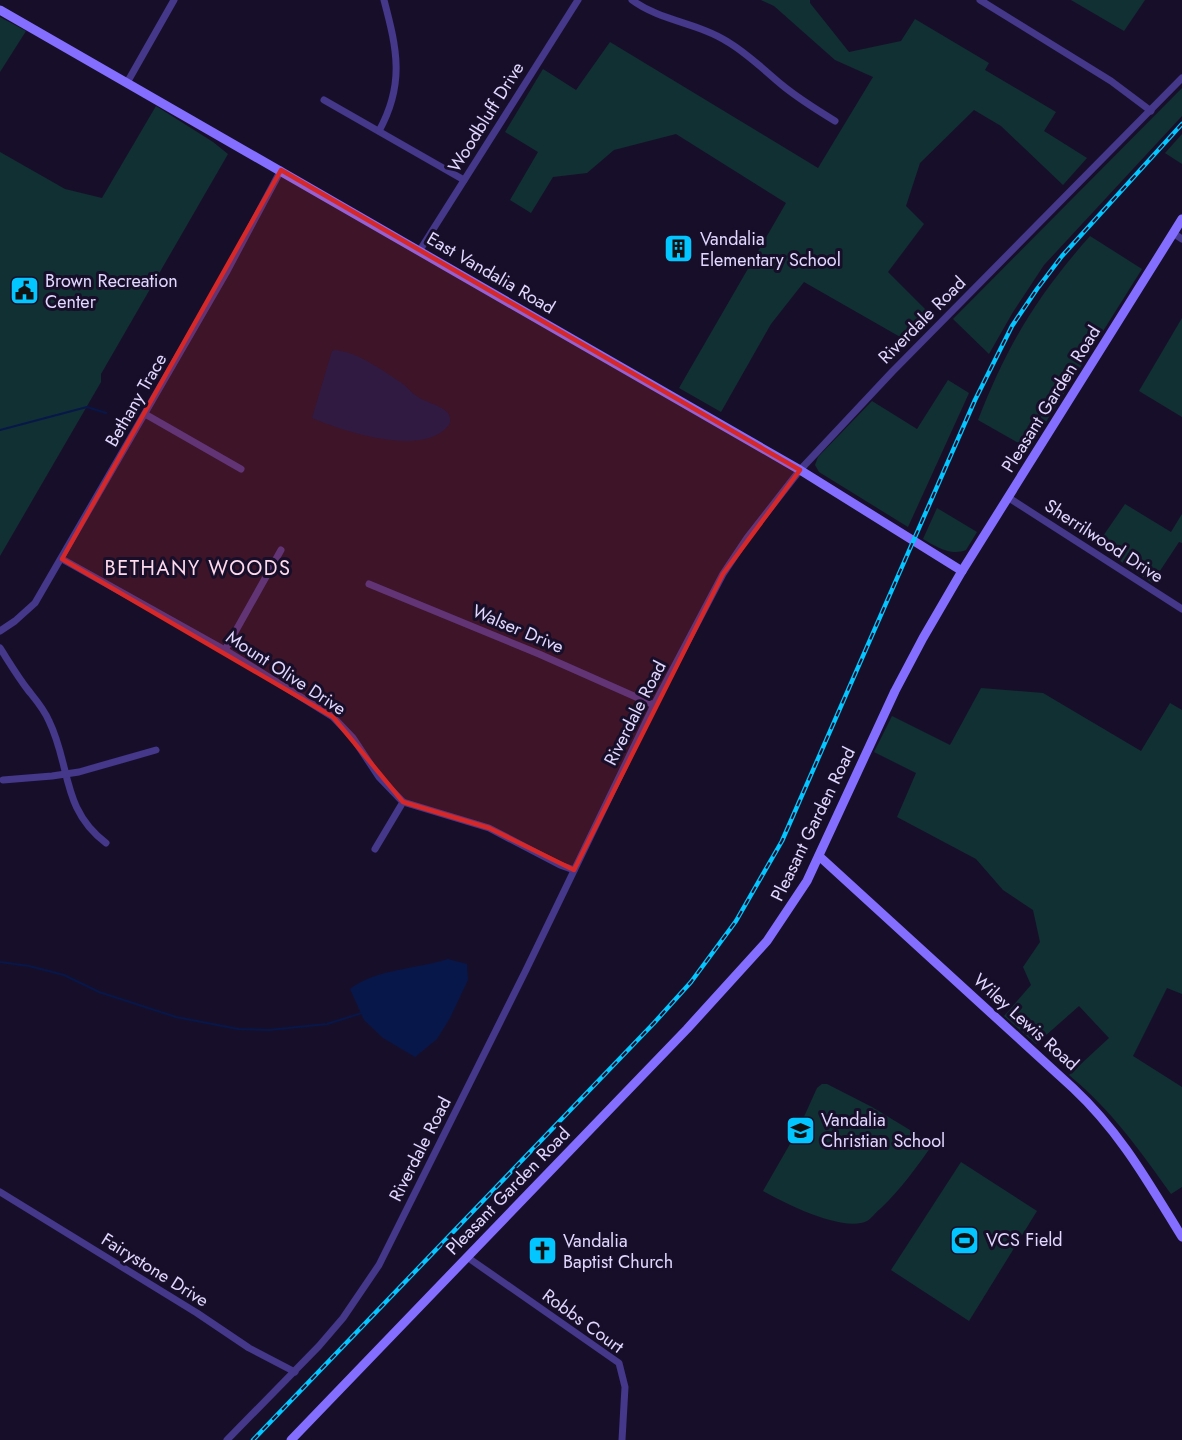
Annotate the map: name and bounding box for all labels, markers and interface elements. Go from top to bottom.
street label: Woodbluff Drive [442,57,530,177]
street label: East Vandalia Road [422,226,560,320]
place label: Vandalia Elementary School [700,226,841,273]
building icon: Vandalia Elementary School [663,233,695,265]
place label: Brown Recreation Center [45,268,178,315]
street label: Riverdale Road [872,270,972,370]
public building icon: Brown Recreation Center [8,275,40,307]
street label: Pleasant Garden Road [995,320,1107,478]
street label: Bethany Trace [99,348,173,452]
street label: Sherrilwood Drive [1039,493,1169,589]
district label: BETHANY WOODS [105,554,291,583]
street label: Walser Drive [468,598,568,660]
street label: Mount Olive Drive [221,624,351,722]
street label: Riverdale Road [597,656,673,770]
street label: Pleasant Garden Road [764,742,862,906]
street label: Wiley Lewis Road [967,967,1085,1077]
street label: Riverdale Road [382,1092,458,1206]
place label: Vandalia Christian School [821,1107,945,1154]
school or university icon: Vandalia Christian School [784,1114,816,1146]
street label: Pleasant Garden Road [440,1121,576,1261]
sports icon: VCS Field [949,1224,981,1256]
street label: Fairystone Drive [96,1227,214,1313]
place label: VCS Field [986,1227,1063,1253]
place label: Vandalia Baptist Church [563,1228,673,1275]
church icon: Vandalia Baptist Church [526,1235,558,1267]
street label: Robbs Court [537,1283,630,1360]

